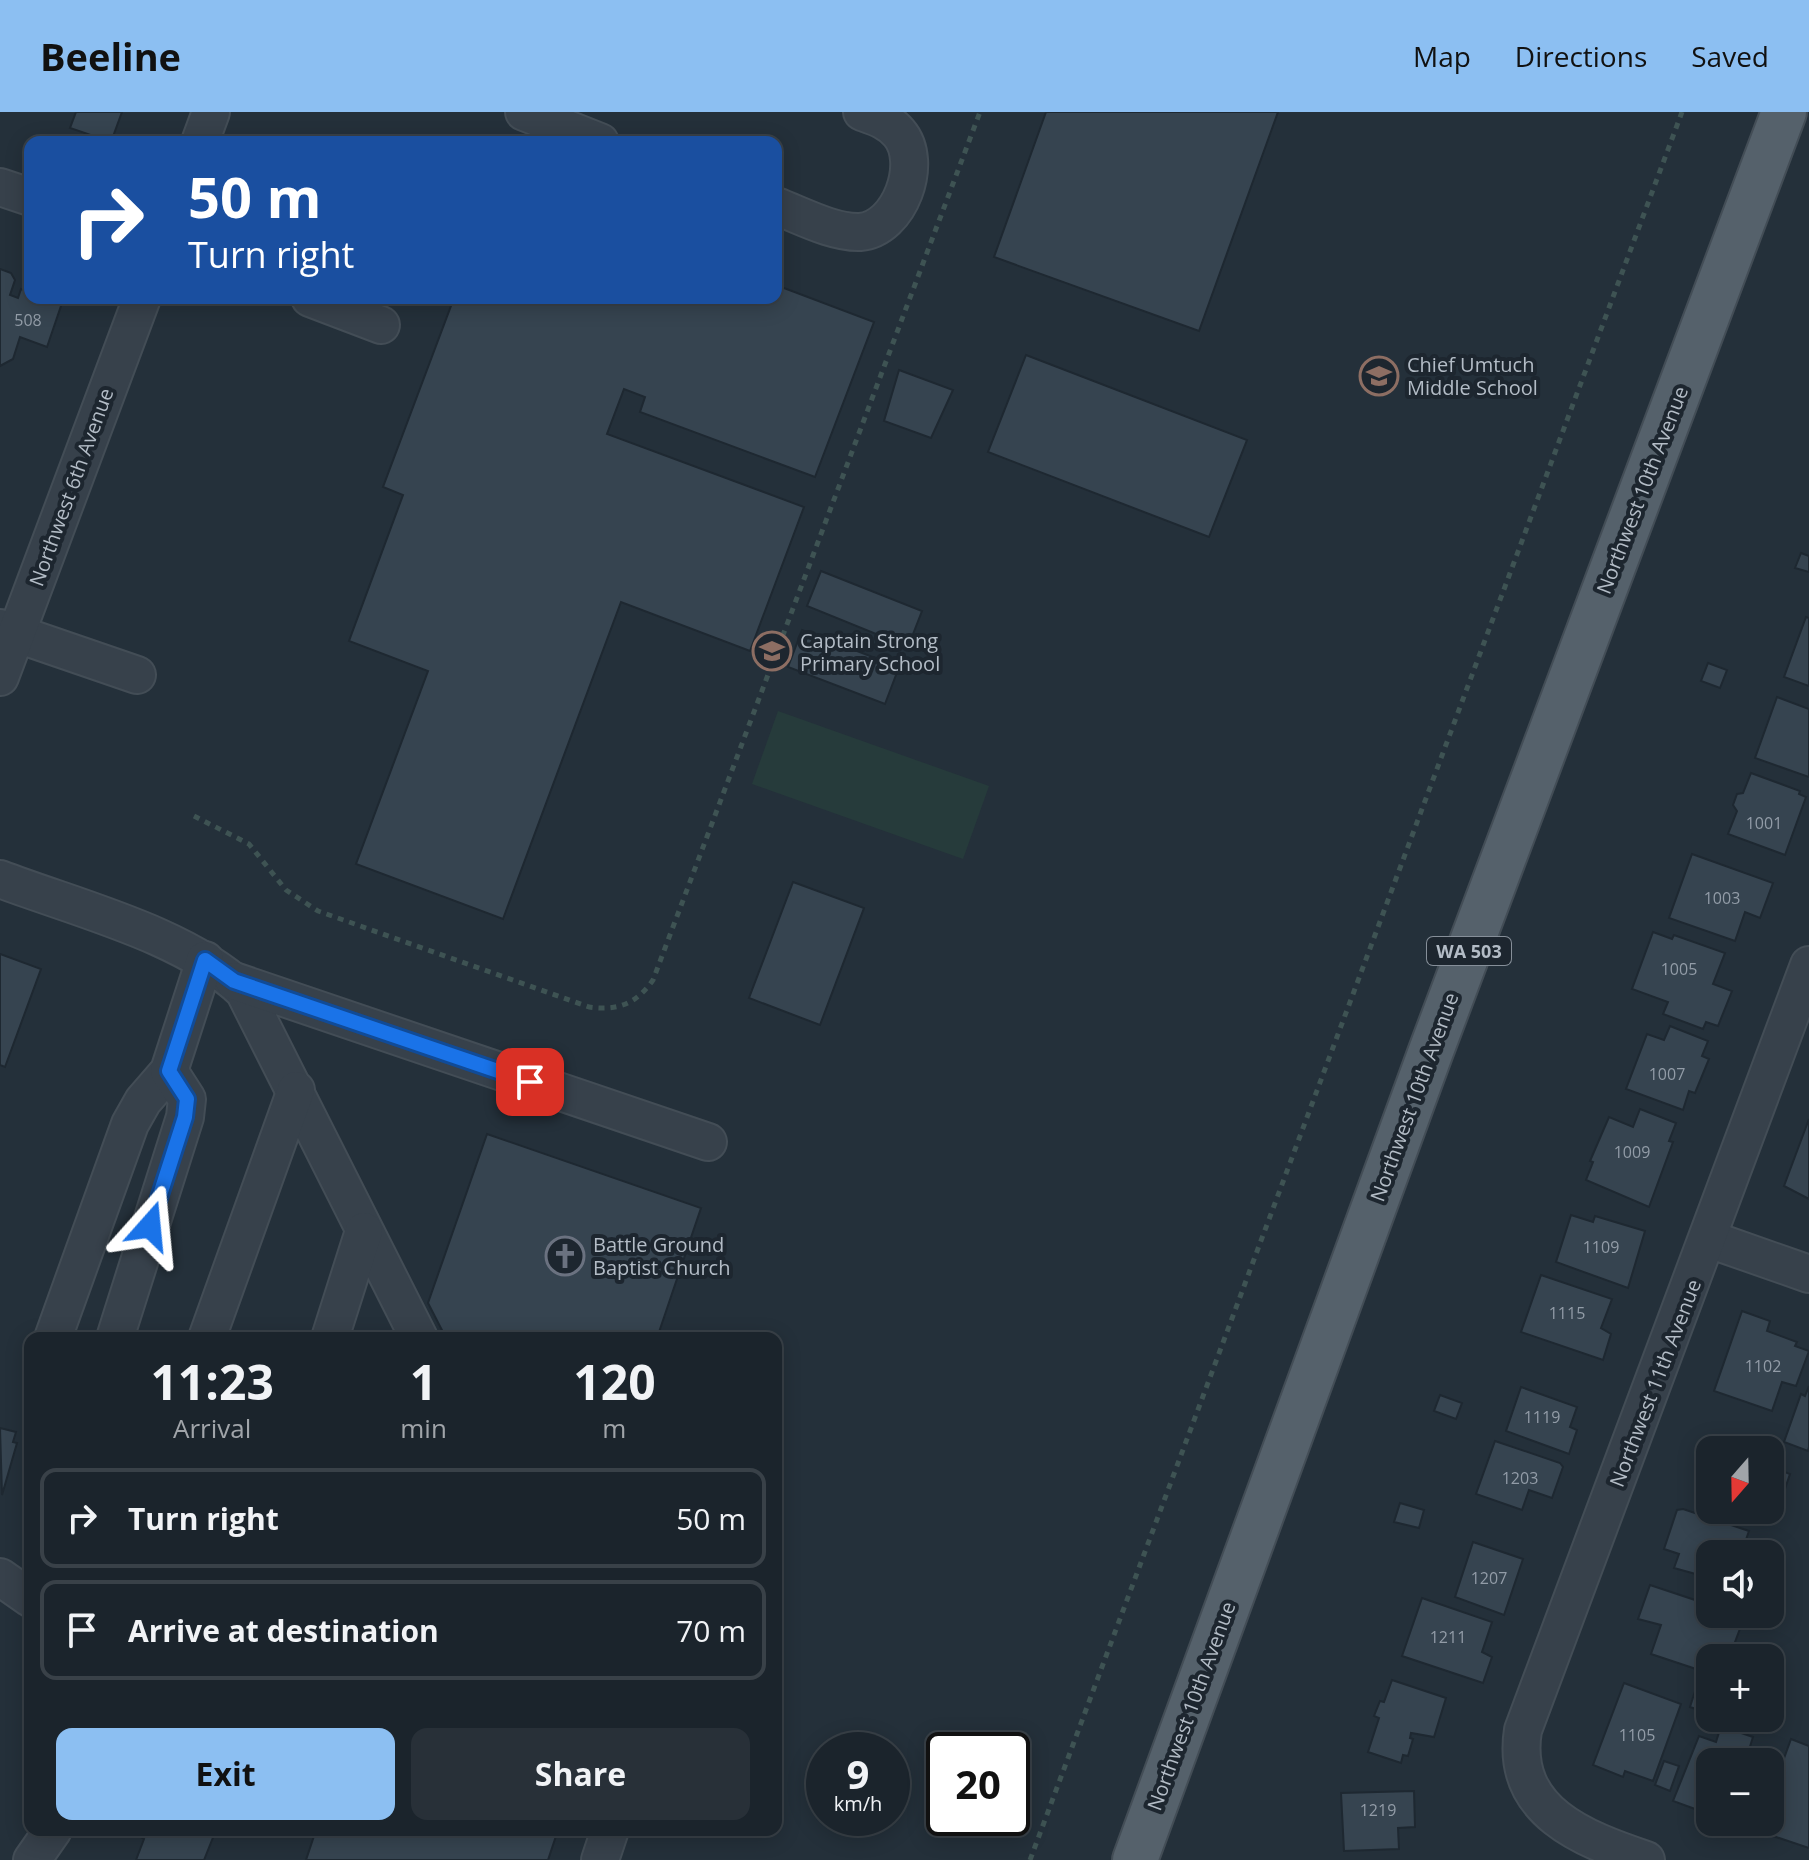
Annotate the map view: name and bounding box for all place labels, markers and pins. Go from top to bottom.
place label: Chief Umtuch Middle School [1407,351,1538,401]
school or university icon: Chief Umtuch Middle School [1358,355,1400,397]
place label: Captain Strong Primary School [800,627,940,677]
school or university icon: Captain Strong Primary School [751,630,793,672]
pin [496,1048,564,1116]
place label: Battle Ground Baptist Church [593,1231,730,1281]
church icon: Battle Ground Baptist Church [544,1235,586,1277]

